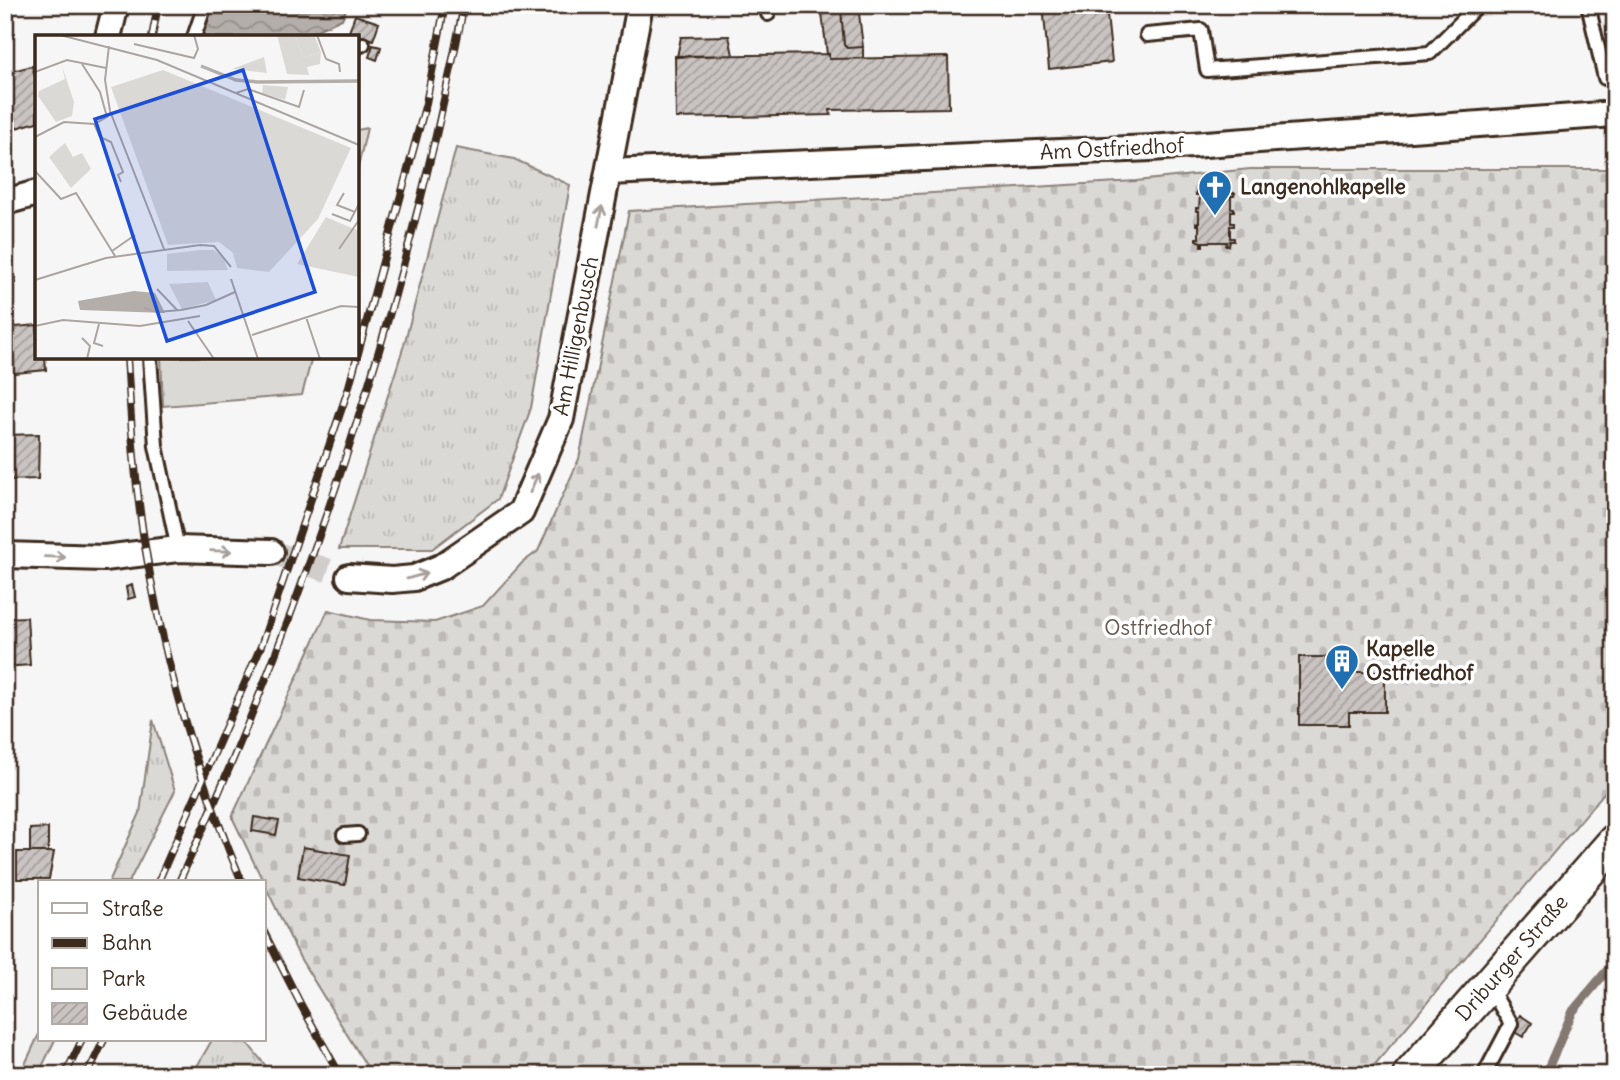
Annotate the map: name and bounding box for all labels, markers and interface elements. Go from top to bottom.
inset map [35,35,359,359]
street label: Am Ostfriedhof [1039,131,1186,166]
church icon: Langenohlkapelle [1196,168,1234,217]
place label: Langenohlkapelle [1240,173,1406,200]
one-way arrow [594,205,607,228]
street label: Am Hilligenbusch [547,254,604,418]
one-way arrow [528,473,541,494]
one-way arrow [209,544,232,557]
one-way arrow [43,550,66,563]
one-way arrow [405,568,427,581]
park label: Ostfriedhof [1104,614,1213,641]
place label: Kapelle Ostfriedhof [1366,635,1474,686]
building icon: Kapelle Ostfriedhof [1323,642,1361,691]
legend [38,880,266,1042]
street label: Driburger Straße [1449,889,1574,1026]
text: Straße [102,895,163,922]
text: Bahn [102,929,152,956]
text: Park [102,965,145,992]
text: Gebäude [102,999,188,1026]

